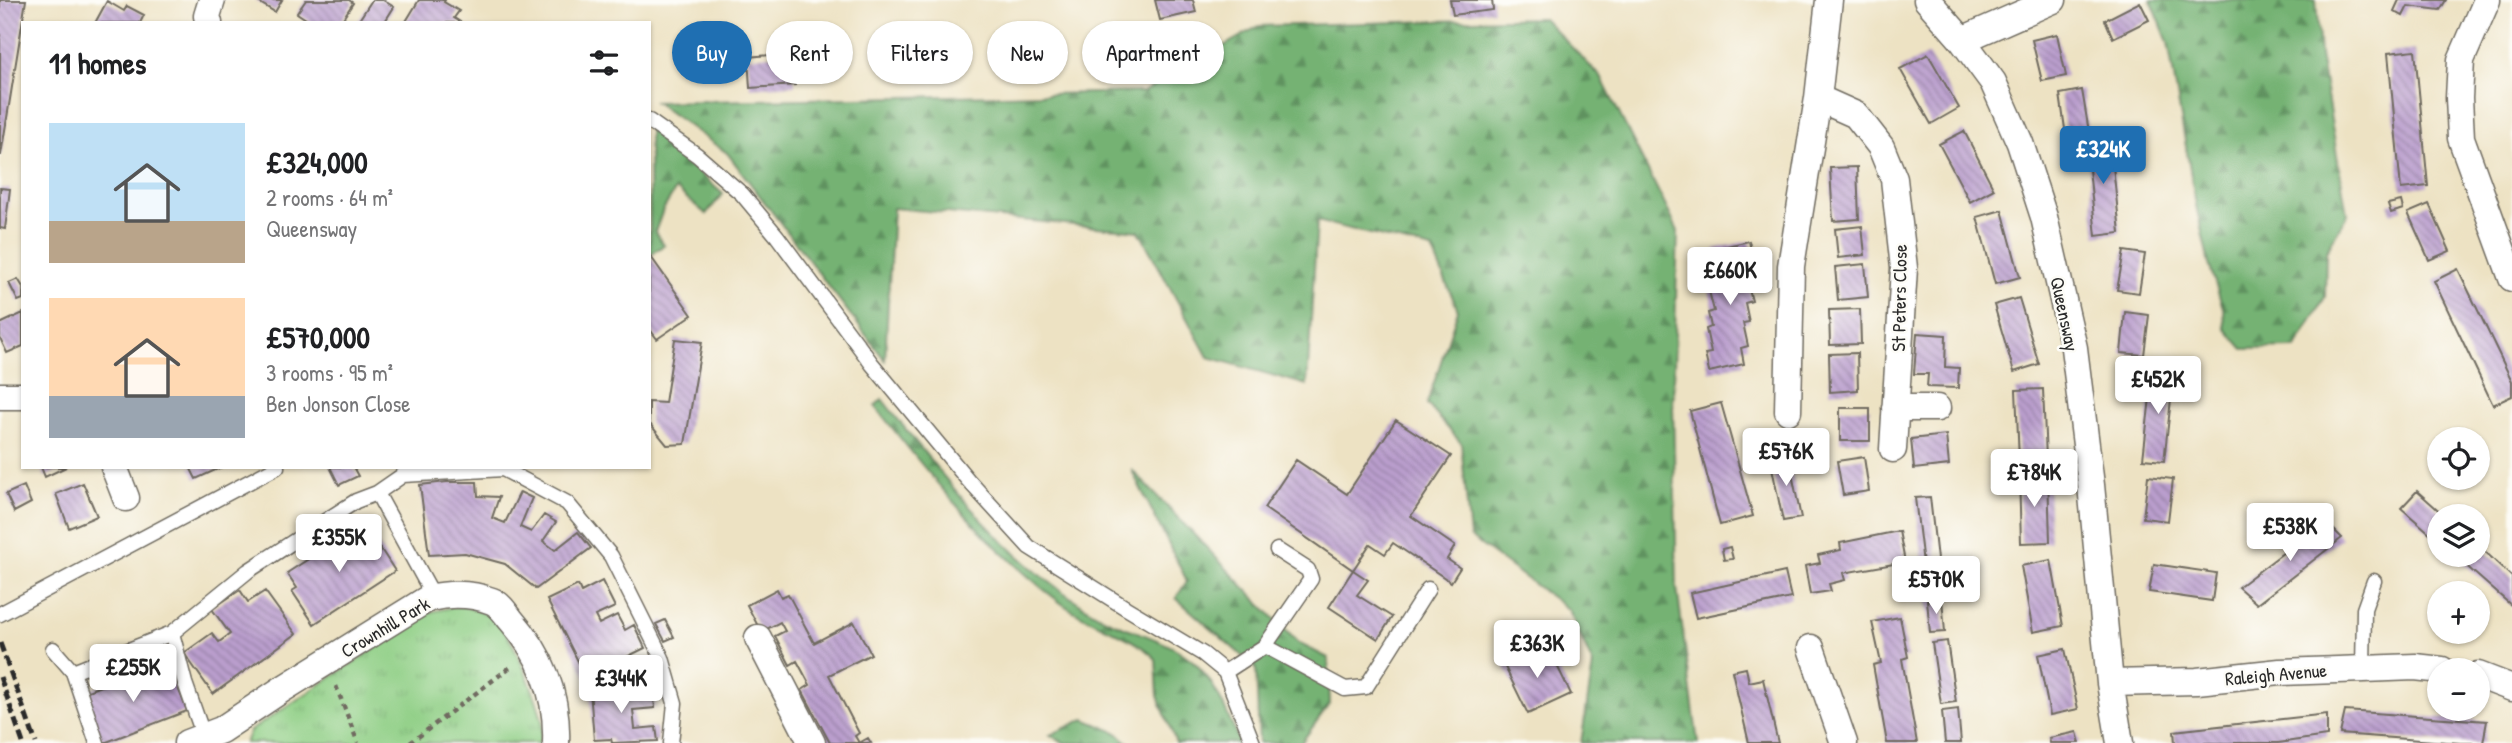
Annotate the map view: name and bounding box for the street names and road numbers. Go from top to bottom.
street label: St Peters Close [1885,244,1913,352]
street label: Queensway [2044,274,2086,354]
street label: Crownhill Park [336,590,434,664]
street label: Raleigh Avenue [2224,657,2328,691]

